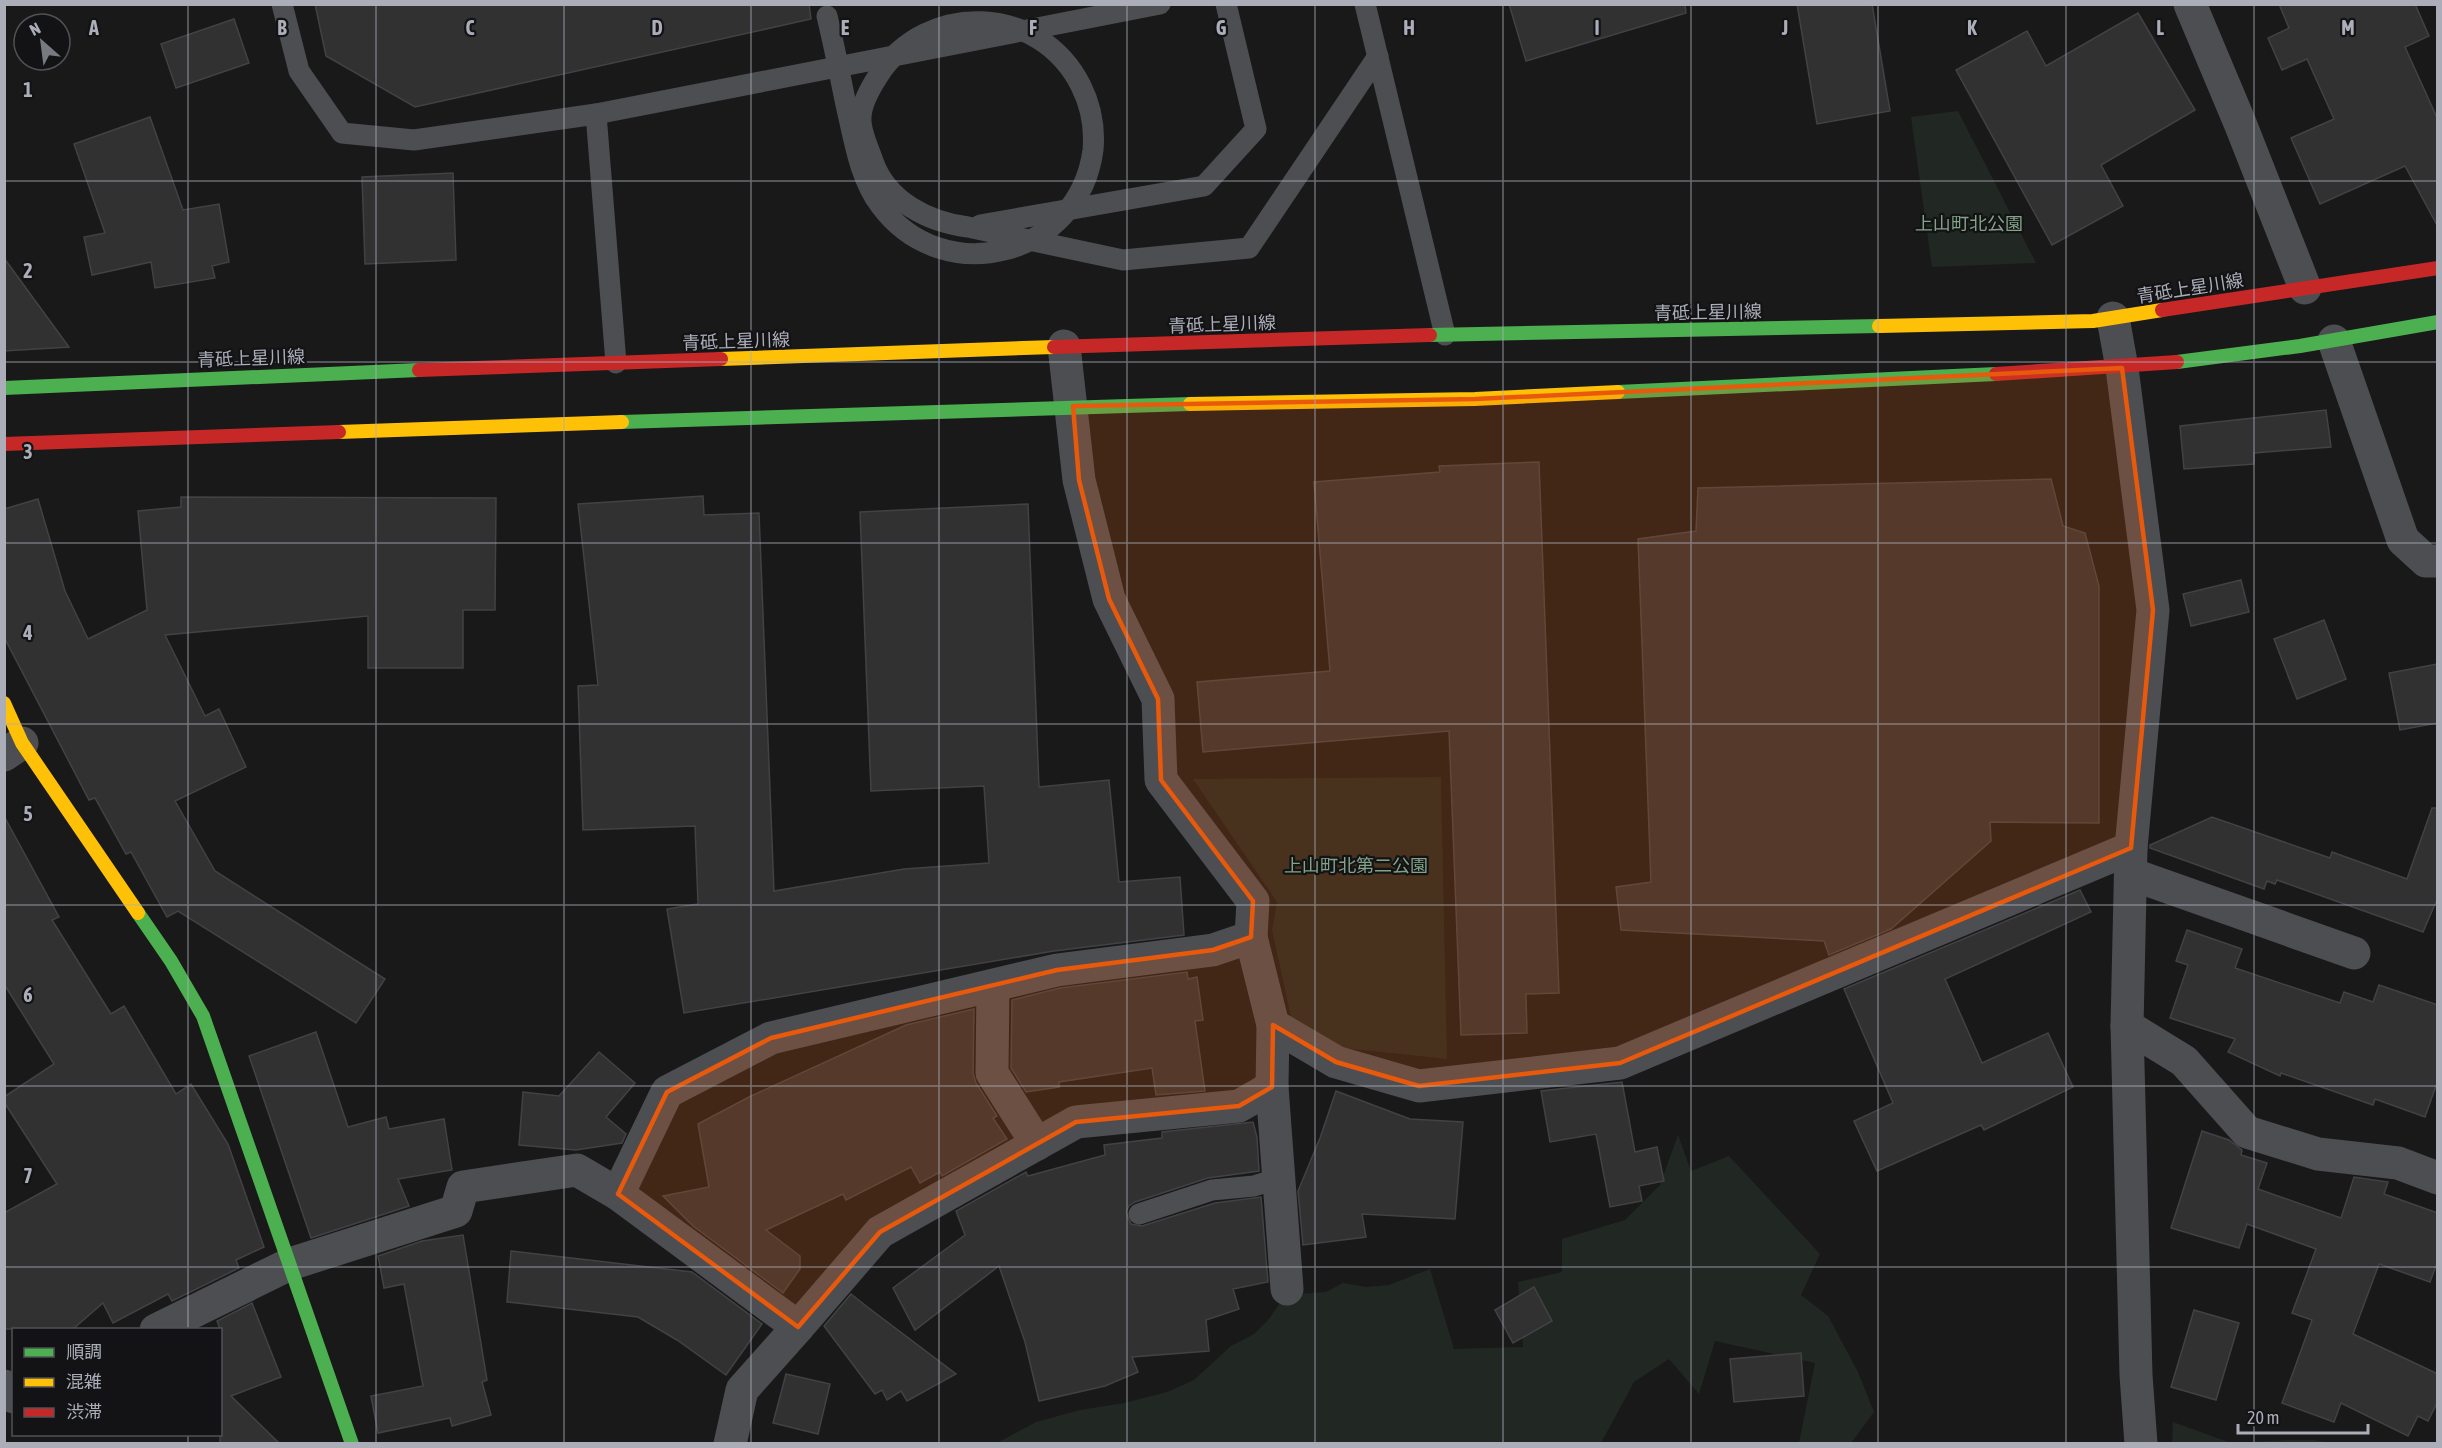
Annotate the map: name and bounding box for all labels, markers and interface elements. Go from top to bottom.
north arrow [12,12,72,72]
text: A [88,16,99,39]
text: B [277,16,287,39]
text: C [466,16,475,39]
text: D [651,16,663,39]
text: E [841,16,850,39]
text: F [1029,16,1037,39]
text: G [1216,16,1227,39]
text: H [1403,16,1415,39]
text: I [1594,16,1600,39]
text: J [1781,16,1788,39]
text: K [1967,16,1977,39]
text: L [2156,16,2164,39]
text: M [2341,16,2355,39]
text: N [27,19,43,39]
text: 1 [23,78,33,101]
park label: 上山町北公園 [1915,213,2023,234]
text: 2 [23,259,33,282]
street label: 青砥上星川線 [2135,269,2245,307]
street label: 青砥上星川線 [1654,301,1762,323]
street label: 青砥上星川線 [1168,312,1276,336]
street label: 青砥上星川線 [682,329,790,353]
street label: 青砥上星川線 [197,346,305,370]
text: 3 [23,440,33,463]
text: 4 [22,621,33,644]
text: 5 [23,802,33,825]
park label: 上山町北第二公園 [1284,855,1428,876]
text: 6 [23,983,33,1006]
text: 7 [23,1164,33,1187]
legend [12,1328,222,1436]
text: 順調 [66,1341,102,1362]
text: 混雑 [66,1371,102,1392]
scale bar [2238,1397,2368,1435]
text: 渋滞 [66,1401,102,1422]
text: 20 m [2247,1407,2279,1428]

